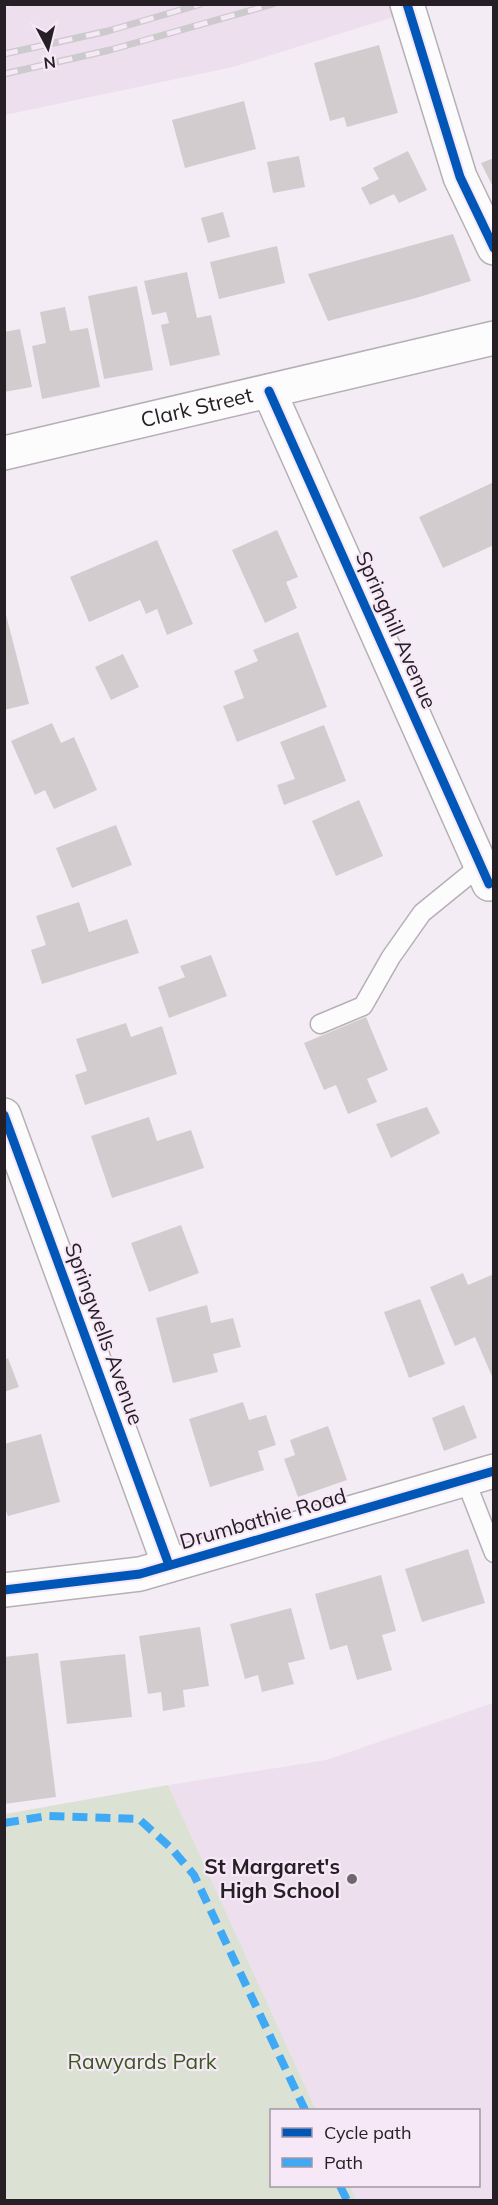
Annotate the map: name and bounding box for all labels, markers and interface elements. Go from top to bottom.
north arrow [18,18,78,78]
text: N [43,52,57,74]
street label: Clark Street [138,381,255,432]
street label: Springhill Avenue [351,547,443,712]
street label: Springwells Avenue [60,1239,150,1428]
street label: Drumbathie Road [176,1482,349,1554]
place label: St Margaret's High School [204,1853,340,1903]
marker: St Margaret's High School [345,1872,359,1886]
park label: Rawyards Park [67,2048,217,2074]
legend [270,2109,480,2187]
text: Cycle path [324,2121,411,2144]
text: Path [324,2151,363,2174]

